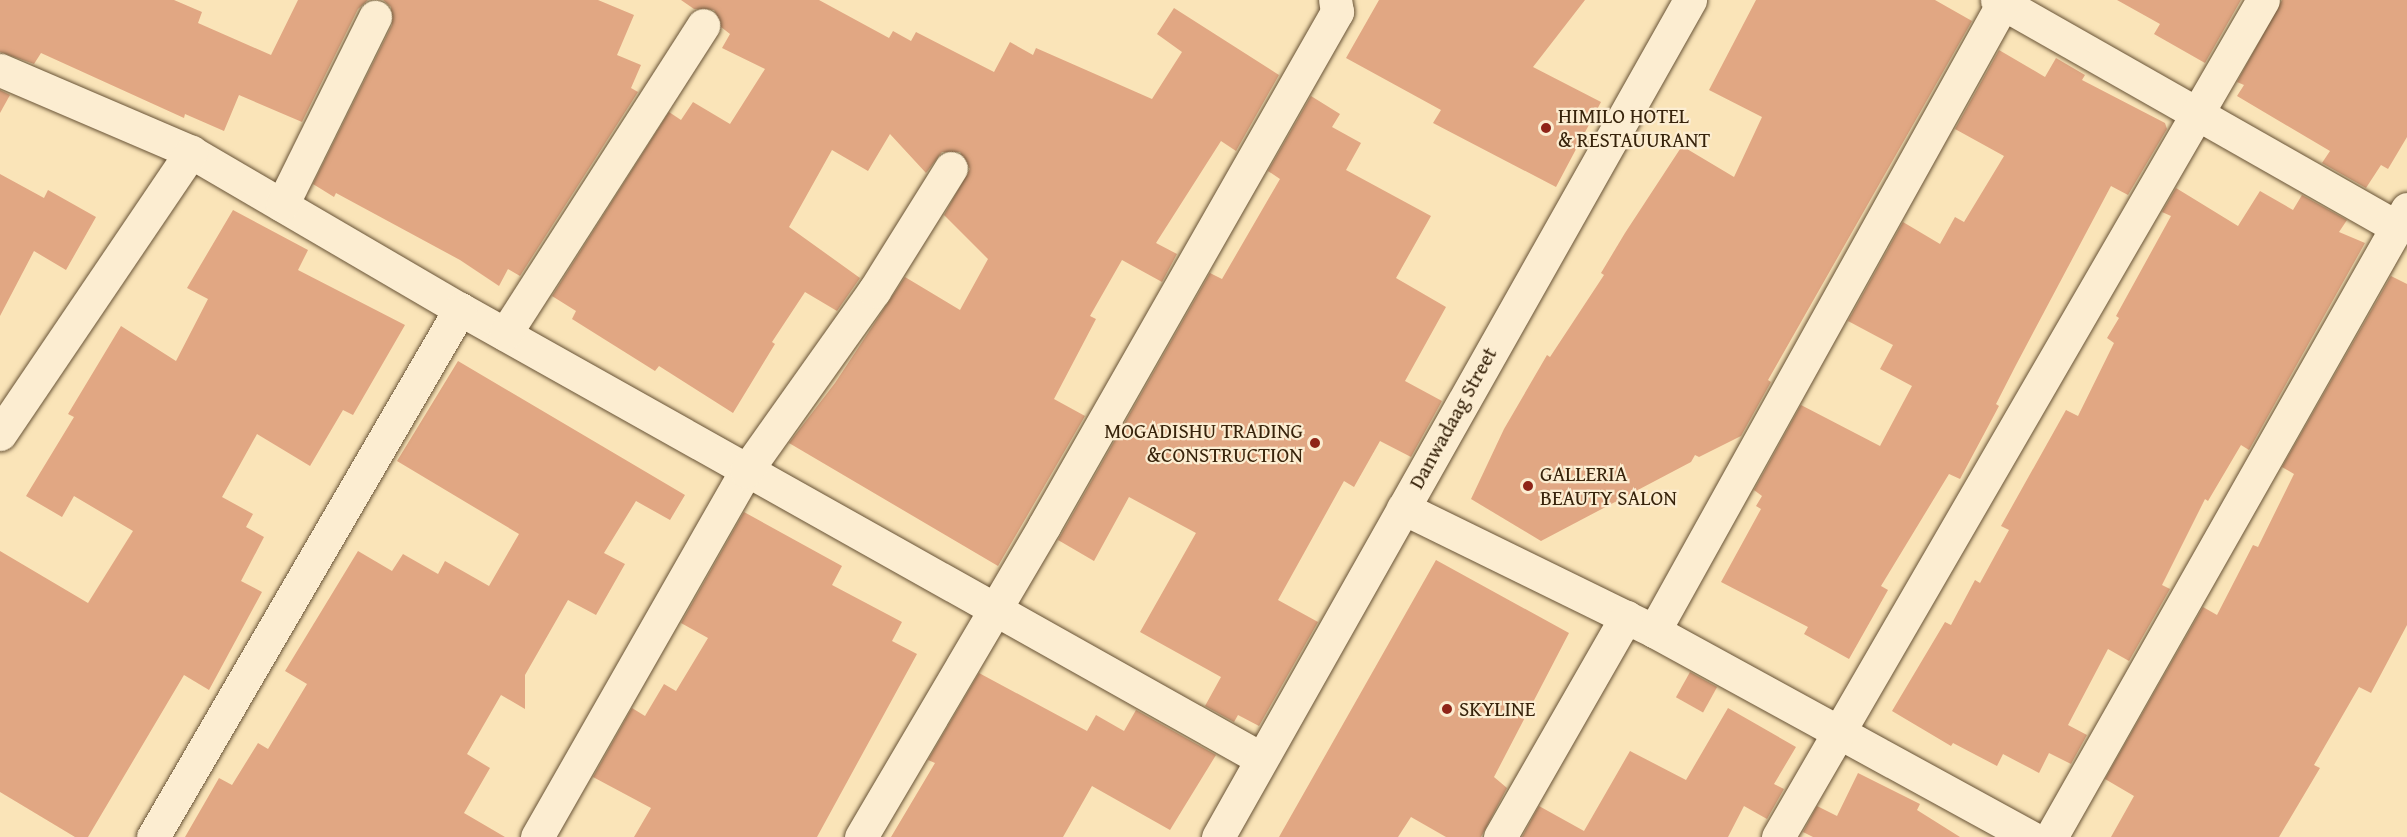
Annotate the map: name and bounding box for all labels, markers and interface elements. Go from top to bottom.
place label: HIMILO HOTEL & RESTAUURANT [1558,103,1710,153]
marker: HIMILO HOTEL & RESTAUURANT [1539,121,1553,135]
street label: Danwadaag Street [1404,343,1502,493]
place label: MOGADISHU TRADING &CONSTRUCTION [1104,418,1303,468]
marker: MOGADISHU TRADING &CONSTRUCTION [1308,436,1322,450]
place label: GALLERIA BEAUTY SALON [1540,461,1677,511]
marker: GALLERIA BEAUTY SALON [1521,479,1535,493]
place label: SKYLINE [1459,696,1535,722]
marker: SKYLINE [1440,702,1454,716]

